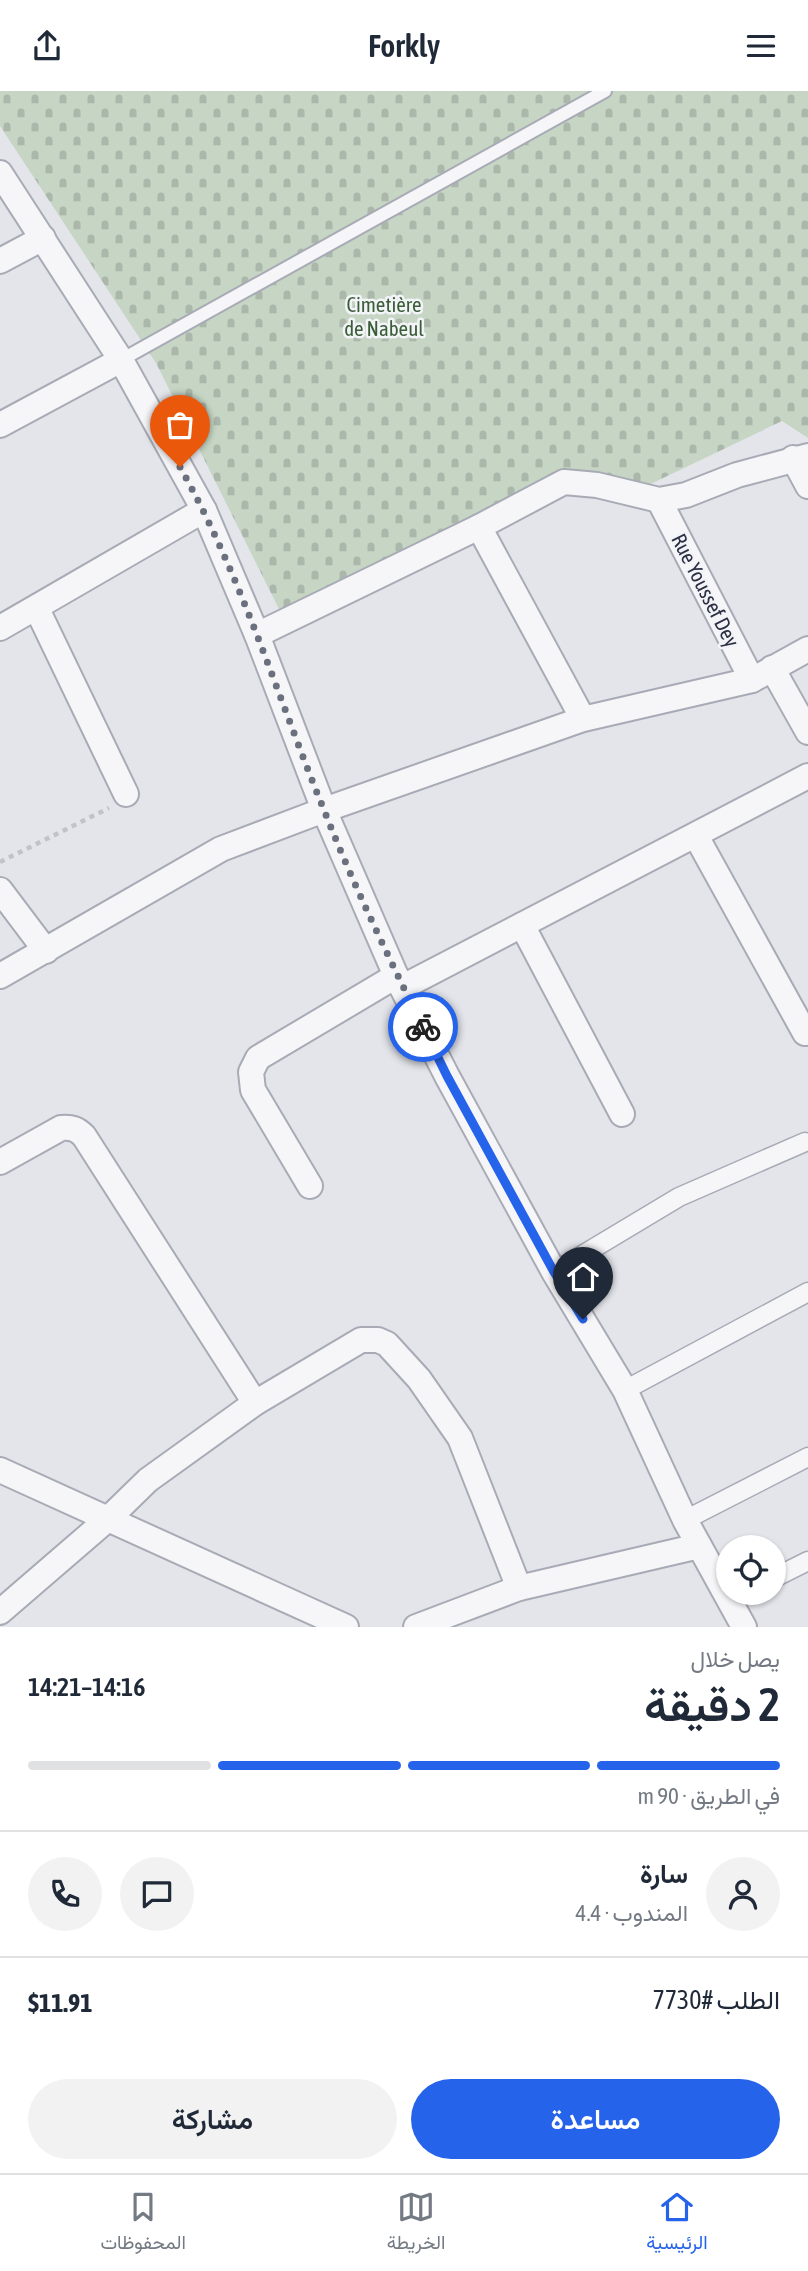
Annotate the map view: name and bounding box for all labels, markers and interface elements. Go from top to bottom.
icon: share [28,27,66,65]
text: Forkly [368,27,440,64]
icon: menu [742,27,780,65]
park label: Cimetière de Nabeul [344,292,424,340]
pin [150,395,210,467]
icon: bag [161,406,199,444]
street label: Rue Youssef Dey [667,529,745,651]
courier [388,992,458,1062]
icon: bike [404,1008,442,1046]
pin [553,1247,613,1319]
icon: home [564,1258,602,1296]
map controls [716,1535,786,1605]
button: locate [716,1535,786,1605]
text: يصل خلال [691,1646,780,1672]
text: 14:16–14:21 [28,1672,145,1702]
text: 2 دقيقة [644,1678,780,1731]
text: في الطريق · 90 m [638,1783,780,1809]
button: phone [28,1857,102,1931]
button: chat [120,1857,194,1931]
button: person [706,1857,780,1931]
text: سارة [640,1859,688,1889]
text: المندوب · 4.4 [576,1900,688,1926]
text: الطلب #7730 [653,1985,780,2015]
text: $11.91 [28,1988,92,2018]
button: مشاركة [28,2079,397,2159]
button: مساعدة [411,2079,780,2159]
tab: المحفوظات [100,2188,186,2259]
tab: الخريطة [387,2188,445,2259]
tab: الرئيسية [646,2188,708,2259]

